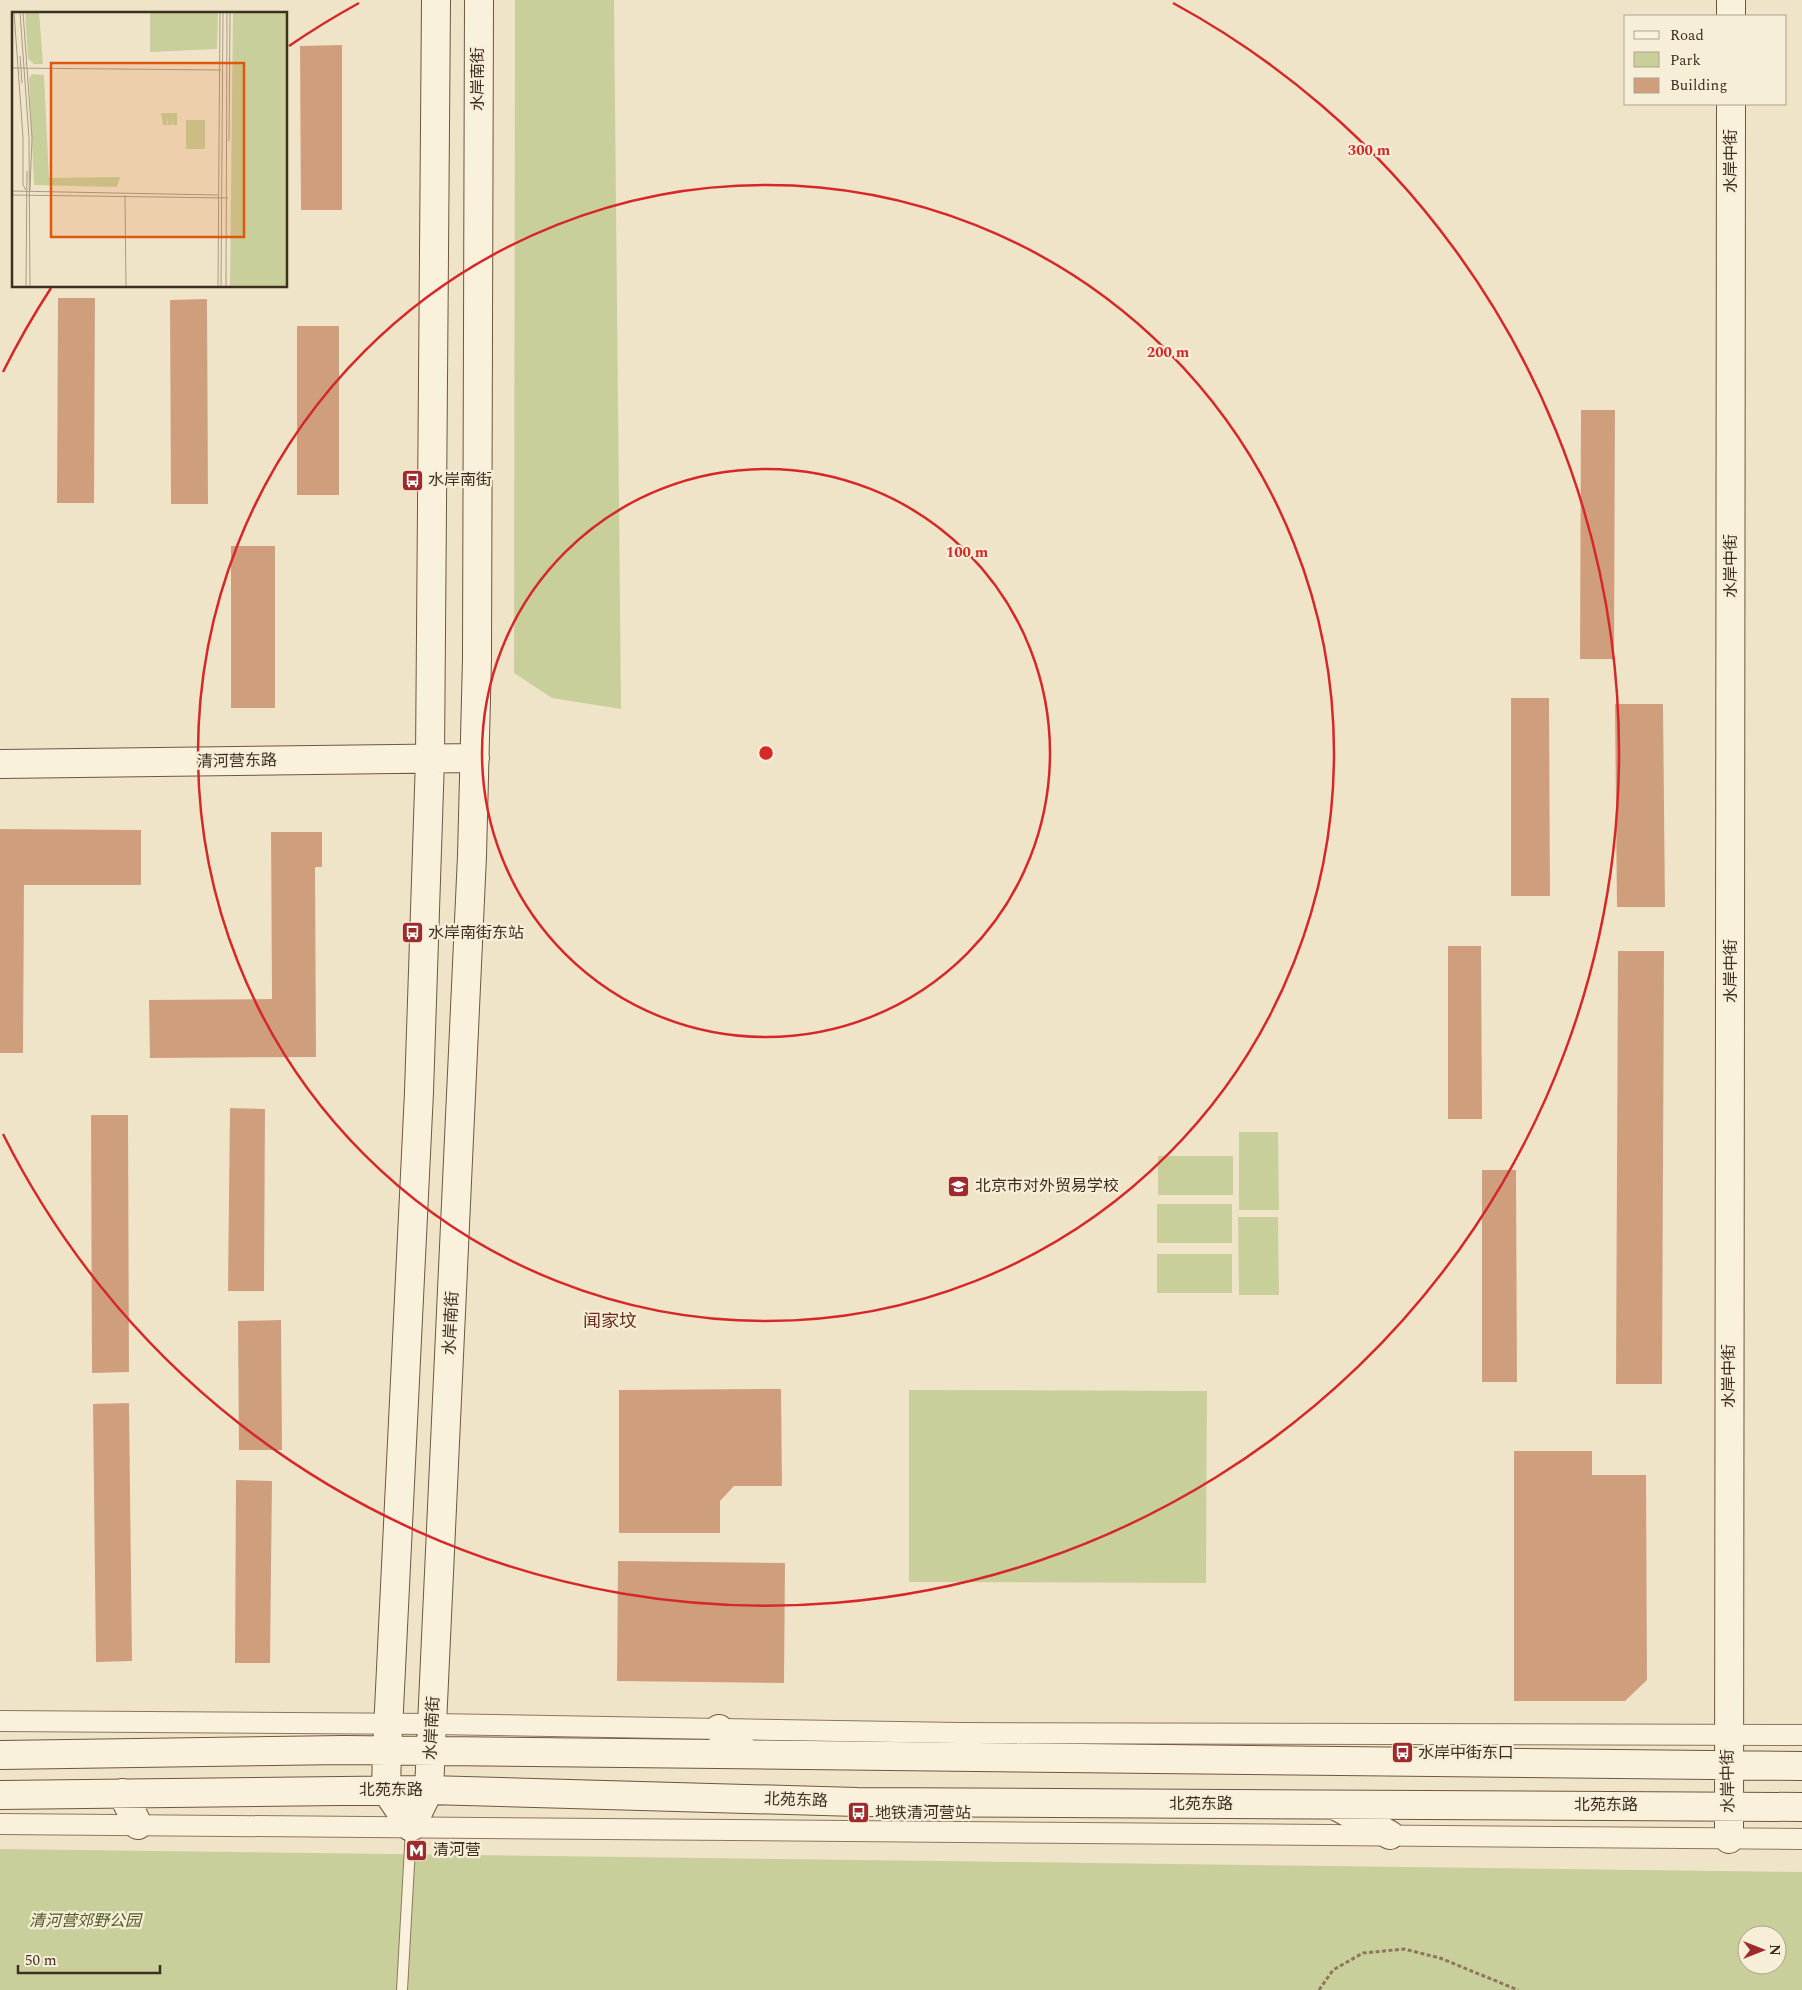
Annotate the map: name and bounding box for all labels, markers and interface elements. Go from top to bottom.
inset map [12,12,288,288]
legend [1624,15,1787,105]
text: Road [1670,24,1704,47]
street label: 水岸南街 [466,47,490,111]
text: Park [1670,49,1701,72]
text: Building [1670,74,1727,97]
street label: 水岸中街 [1719,129,1743,193]
text: 300 m [1348,139,1391,162]
text: 200 m [1147,341,1190,364]
bus stop icon: 水岸南街 [400,468,424,492]
place label: 水岸南街 [428,468,492,492]
street label: 水岸中街 [1719,534,1743,598]
text: 100 m [946,541,989,564]
centre of rings [757,744,775,762]
street label: 清河营东路 [197,748,277,774]
bus stop icon: 水岸南街东站 [400,921,424,945]
place label: 水岸南街东站 [428,921,524,945]
street label: 水岸中街 [1719,939,1743,1003]
school or university icon: 北京市对外贸易学校 [947,1174,971,1198]
place label: 北京市对外贸易学校 [975,1174,1119,1198]
street label: 水岸南街 [437,1290,465,1356]
district label: 闻家坟 [583,1308,637,1335]
street label: 水岸中街 [1717,1344,1741,1408]
street label: 水岸南街 [418,1695,446,1761]
bus stop icon: 水岸中街东口 [1390,1741,1414,1765]
place label: 水岸中街东口 [1418,1741,1514,1765]
street label: 水岸中街 [1715,1749,1741,1813]
street label: 北苑东路 [359,1778,423,1802]
street label: 北苑东路 [764,1787,828,1813]
street label: 北苑东路 [1169,1792,1233,1816]
street label: 北苑东路 [1574,1793,1638,1817]
bus stop icon: 地铁清河营站 [847,1801,871,1825]
place label: 地铁清河营站 [875,1801,971,1825]
metro station icon: 清河营 [405,1838,429,1862]
place label: 清河营 [433,1838,481,1862]
park label: 清河营郊野公园 [29,1909,143,1933]
north arrow [1737,1925,1787,1975]
scale bar [18,1942,160,1974]
text: N [1764,1944,1785,1956]
text: 50 m [25,1949,57,1972]

